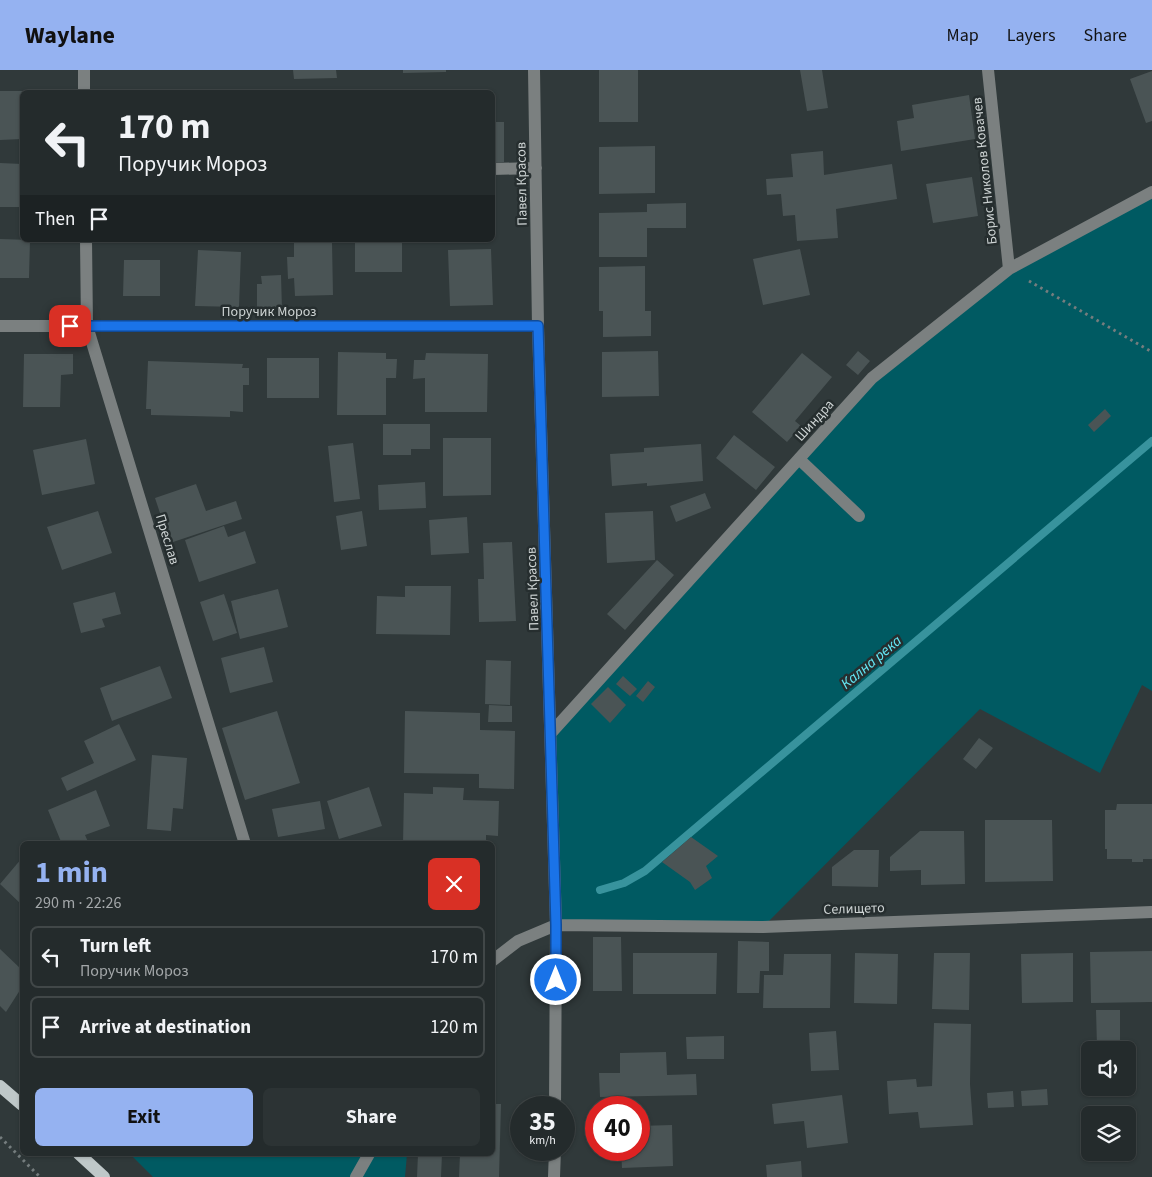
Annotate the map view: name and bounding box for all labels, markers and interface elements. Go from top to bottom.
text: Waylane [25,18,115,53]
text: Map [947,23,979,48]
text: Layers [1007,23,1056,48]
text: Share [1084,23,1127,48]
street label: Борис Николов Ковачев [967,96,1003,245]
text: 170 m [118,102,210,152]
icon: left [35,110,100,175]
street label: Павел Красов [511,142,533,226]
text: Поручик Мороз [118,148,267,180]
icon: arrive [85,205,113,233]
text: Then [35,206,75,233]
street label: Поручик Мороз [222,302,316,322]
pin [49,305,91,347]
icon: arrive [56,312,84,340]
street label: Шиндра [790,395,839,446]
street label: Преслав [150,512,184,567]
street label: Павел Красов [522,547,544,631]
water label: Кална река [836,631,906,694]
text: 1 min [35,851,108,894]
button: close [428,858,480,910]
text: 290 m · 22:26 [35,892,122,914]
street label: Селището [823,898,885,920]
text: Turn left [80,933,151,960]
icon: left [37,943,65,971]
text: 170 m [430,944,478,971]
position arrow [529,953,581,1005]
text: Поручик Мороз [80,960,189,982]
icon: arrive [37,1013,65,1041]
text: Arrive at destination [80,1014,251,1041]
text: 120 m [430,1014,478,1041]
map controls [1081,1041,1136,1161]
button: sound [1081,1041,1136,1096]
button: Exit [35,1088,253,1146]
button: Share [263,1088,480,1146]
speed limit sign: 40 [585,1096,650,1161]
text: 35 [529,1104,556,1140]
button: layers [1081,1106,1136,1161]
text: km/h [529,1132,556,1149]

